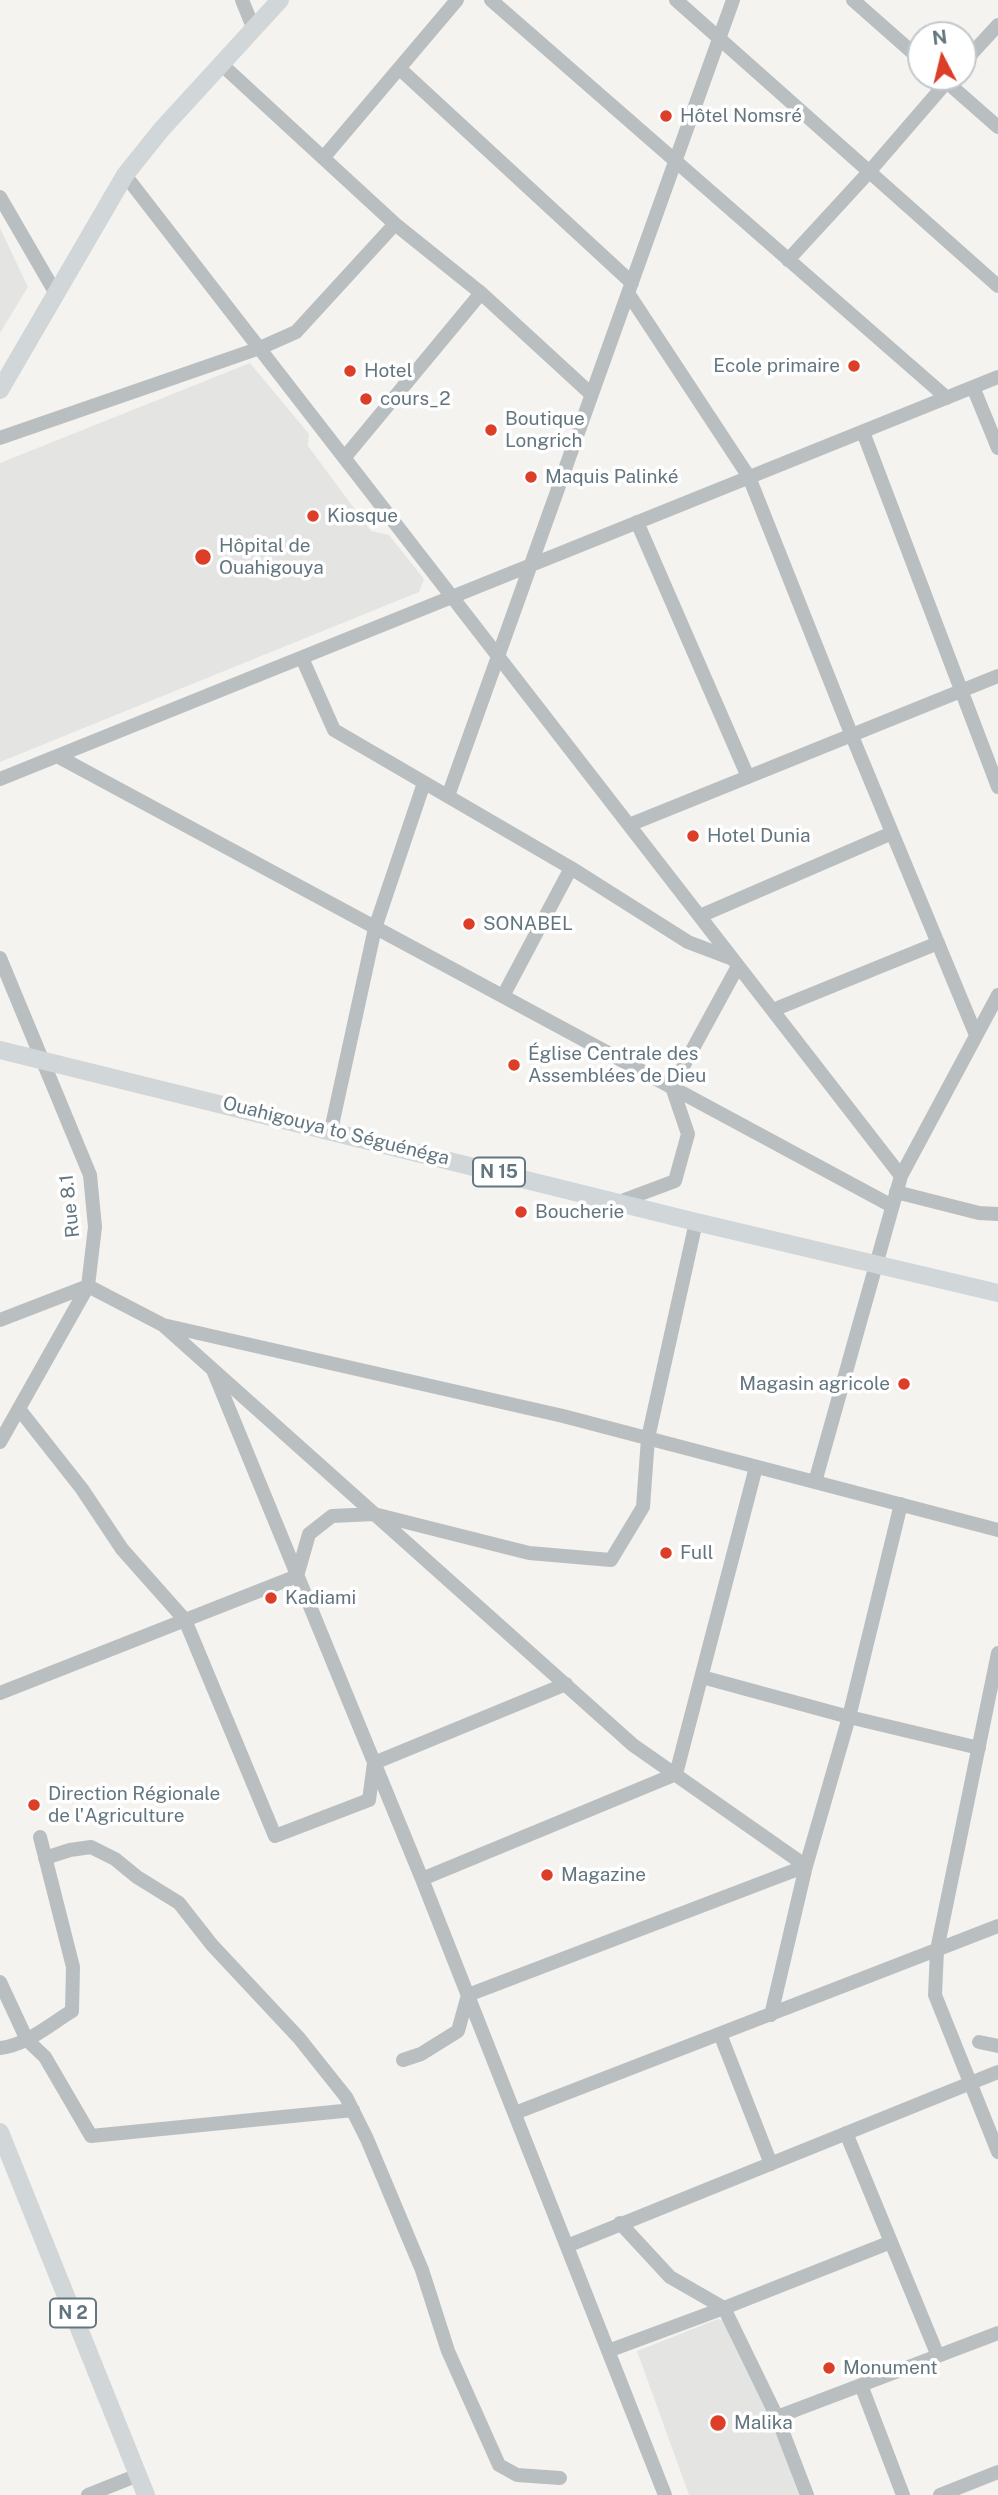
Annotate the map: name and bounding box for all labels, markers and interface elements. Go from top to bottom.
north arrow [907,21,977,91]
text: N [931,25,948,49]
place label: Hôtel Nomsré [680,105,802,127]
marker: Hôtel Nomsré [658,108,674,124]
place label: Ecole primaire [713,355,840,377]
marker: Ecole primaire [846,358,862,374]
place label: Hotel [364,360,412,382]
marker: Hotel [342,363,358,379]
place label: cours_2 [380,388,451,410]
marker: cours_2 [358,391,374,407]
place label: Boutique Longrich [505,408,585,452]
marker: Boutique Longrich [483,422,499,438]
place label: Maquis Palinké [545,466,679,488]
marker: Maquis Palinké [523,469,539,485]
place label: Kiosque [327,505,398,527]
marker: Kiosque [305,508,321,524]
place label: Hôpital de Ouahigouya [219,535,324,579]
marker: Hôpital de Ouahigouya [193,547,213,567]
place label: Hotel Dunia [707,825,811,847]
marker: Hotel Dunia [685,828,701,844]
place label: SONABEL [483,913,573,935]
marker: SONABEL [461,916,477,932]
place label: Église Centrale des Assemblées de Dieu [528,1043,706,1087]
marker: Église Centrale des Assemblées de Dieu [506,1057,522,1073]
street label: Ouahigouya to Séguénéga [220,1092,452,1170]
road number: N 15 [473,1157,525,1186]
street label: Rue 8.1 [55,1173,85,1239]
place label: Boucherie [535,1201,624,1223]
marker: Boucherie [513,1204,529,1220]
place label: Magasin agricole [739,1373,890,1395]
marker: Magasin agricole [896,1376,912,1392]
place label: Full [680,1542,713,1564]
marker: Full [658,1545,674,1561]
place label: Kadiami [285,1587,356,1609]
marker: Kadiami [263,1590,279,1606]
place label: Direction Régionale de l'Agriculture [48,1783,220,1827]
marker: Direction Régionale de l'Agriculture [26,1797,42,1813]
place label: Magazine [561,1864,646,1886]
marker: Magazine [539,1867,555,1883]
road number: N 2 [50,2298,96,2328]
place label: Monument [843,2357,938,2379]
marker: Monument [821,2360,837,2376]
place label: Malika [734,2412,793,2434]
marker: Malika [708,2413,728,2433]

